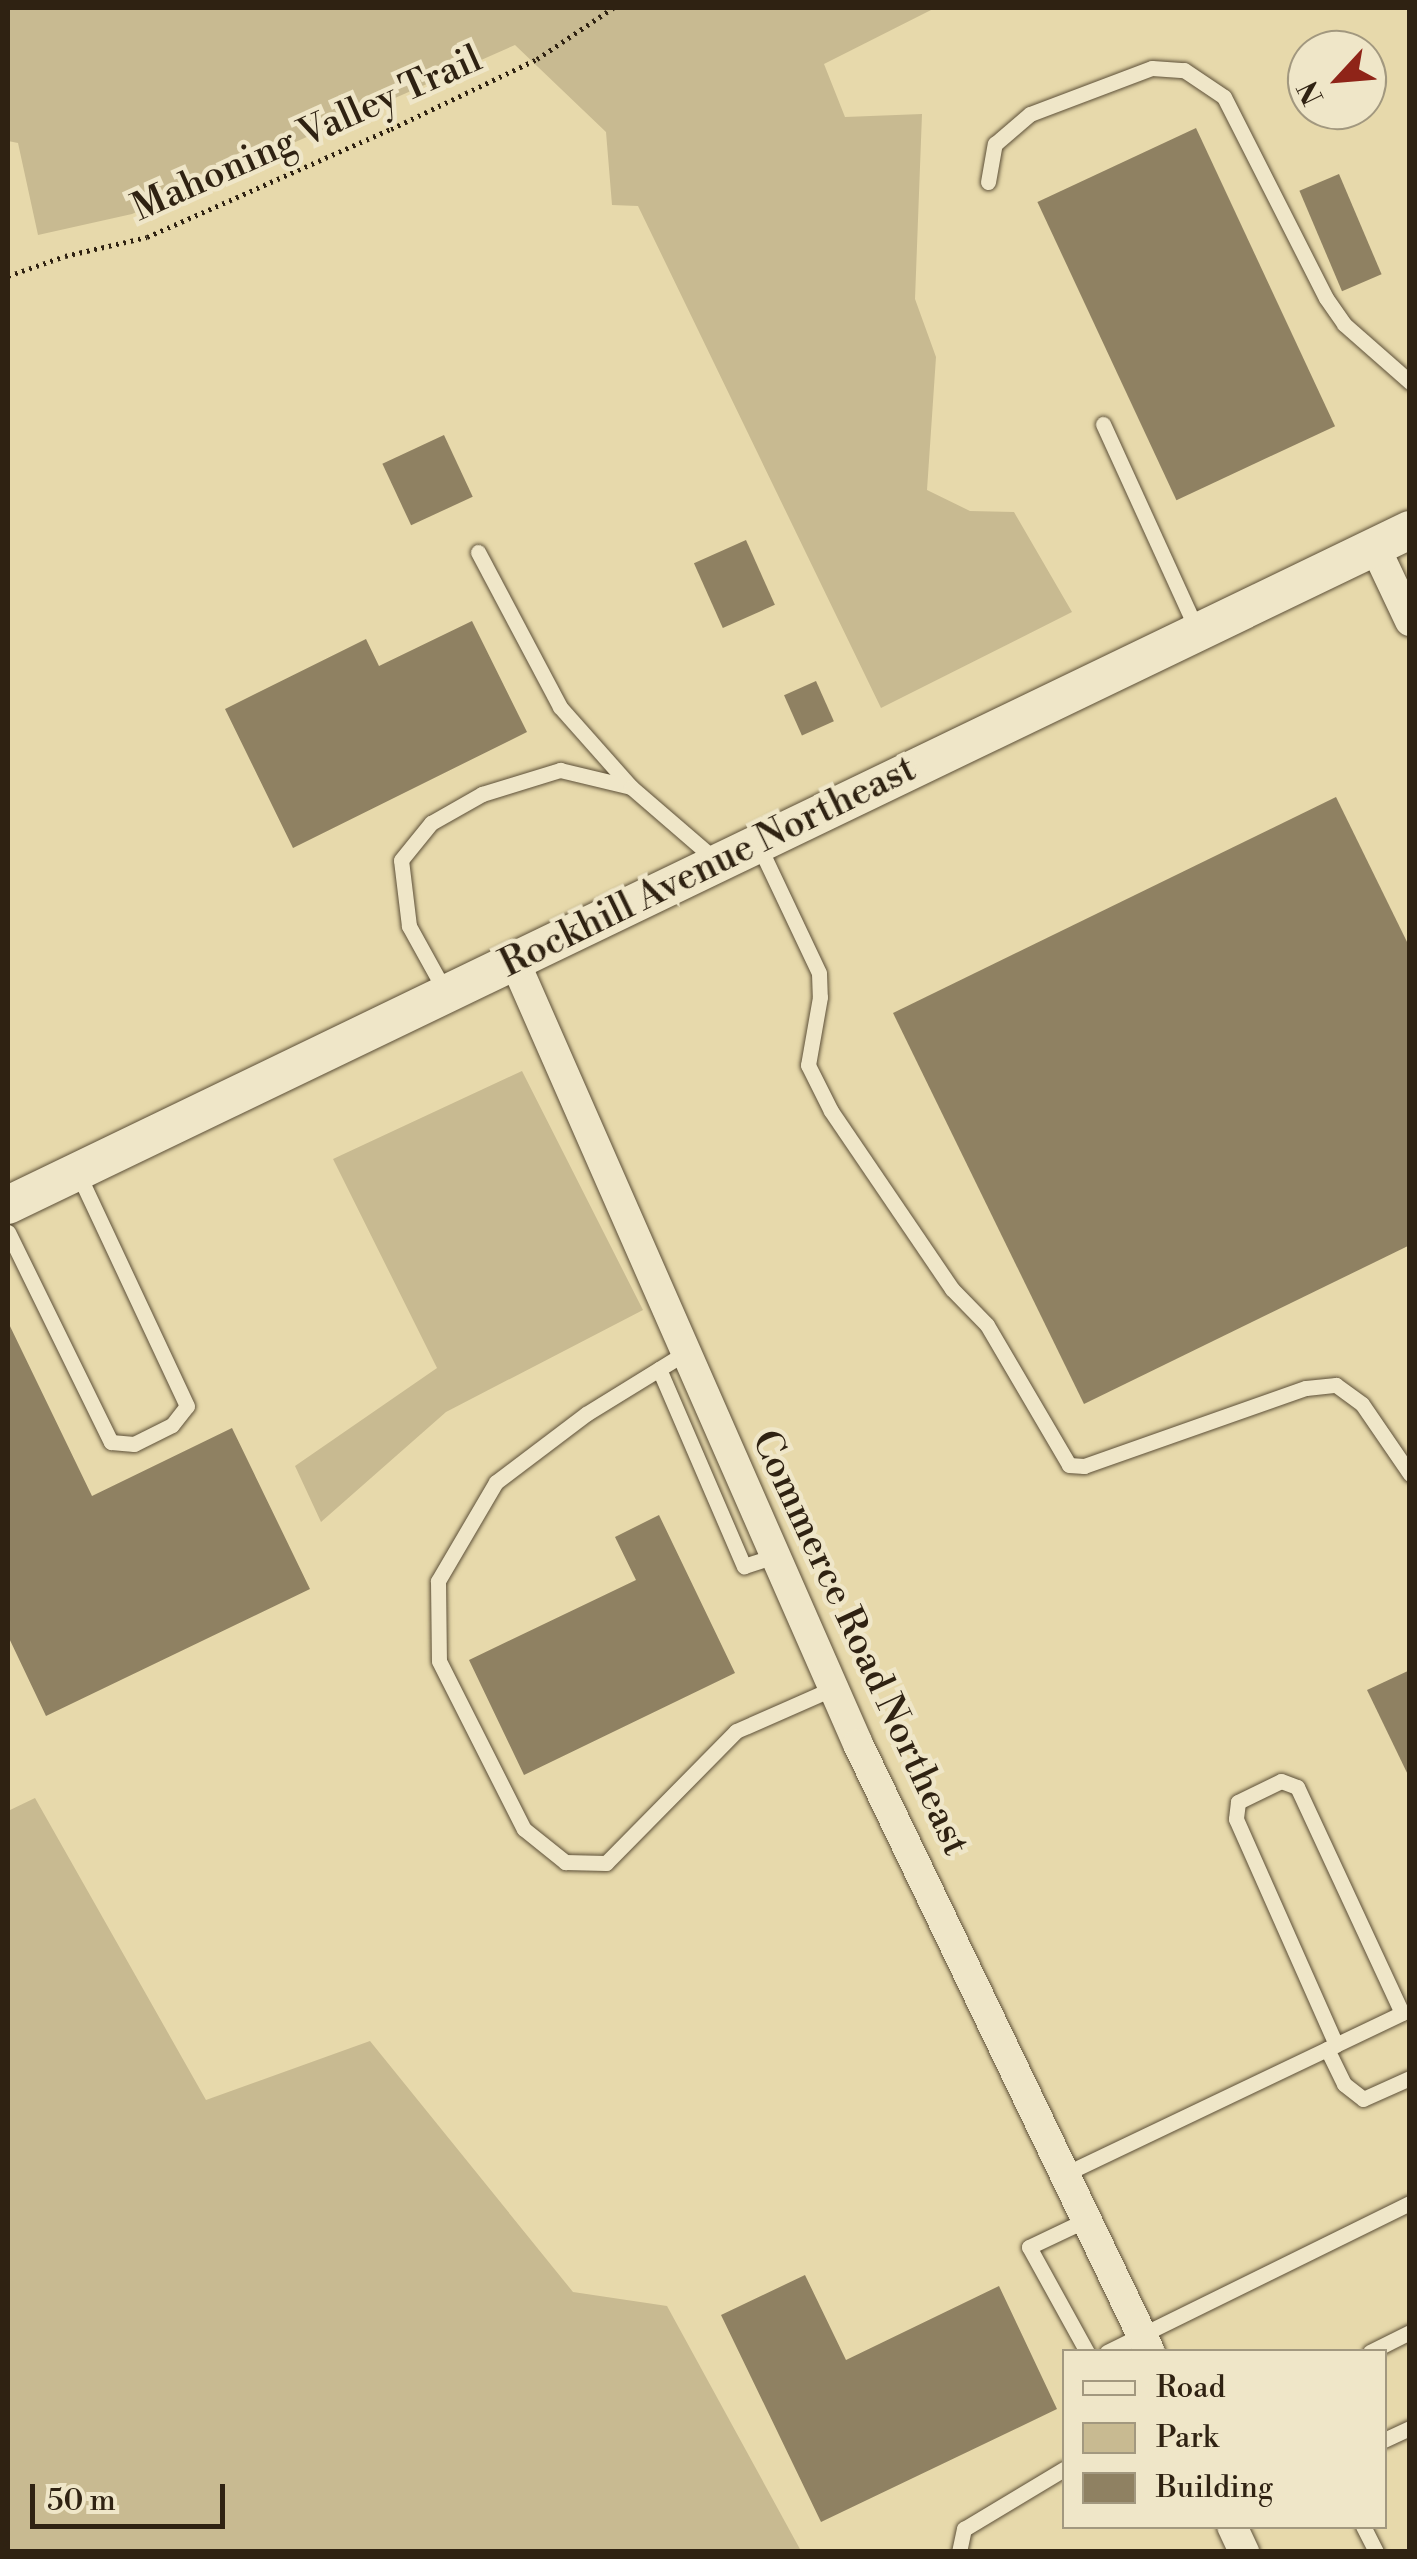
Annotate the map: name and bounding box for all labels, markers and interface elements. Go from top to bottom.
north arrow [1287,30,1387,130]
street label: Mahoning Valley Trail [125,36,489,232]
text: N [1291,75,1332,110]
street label: Rockhill Avenue Northeast [493,746,923,988]
street label: Commerce Road Northeast [741,1423,979,1863]
legend [1062,2349,1387,2529]
text: Road [1156,2369,1226,2407]
text: Park [1156,2419,1218,2457]
scale bar [35,2464,230,2526]
text: Building [1156,2469,1273,2507]
text: 50 m [47,2482,116,2520]

